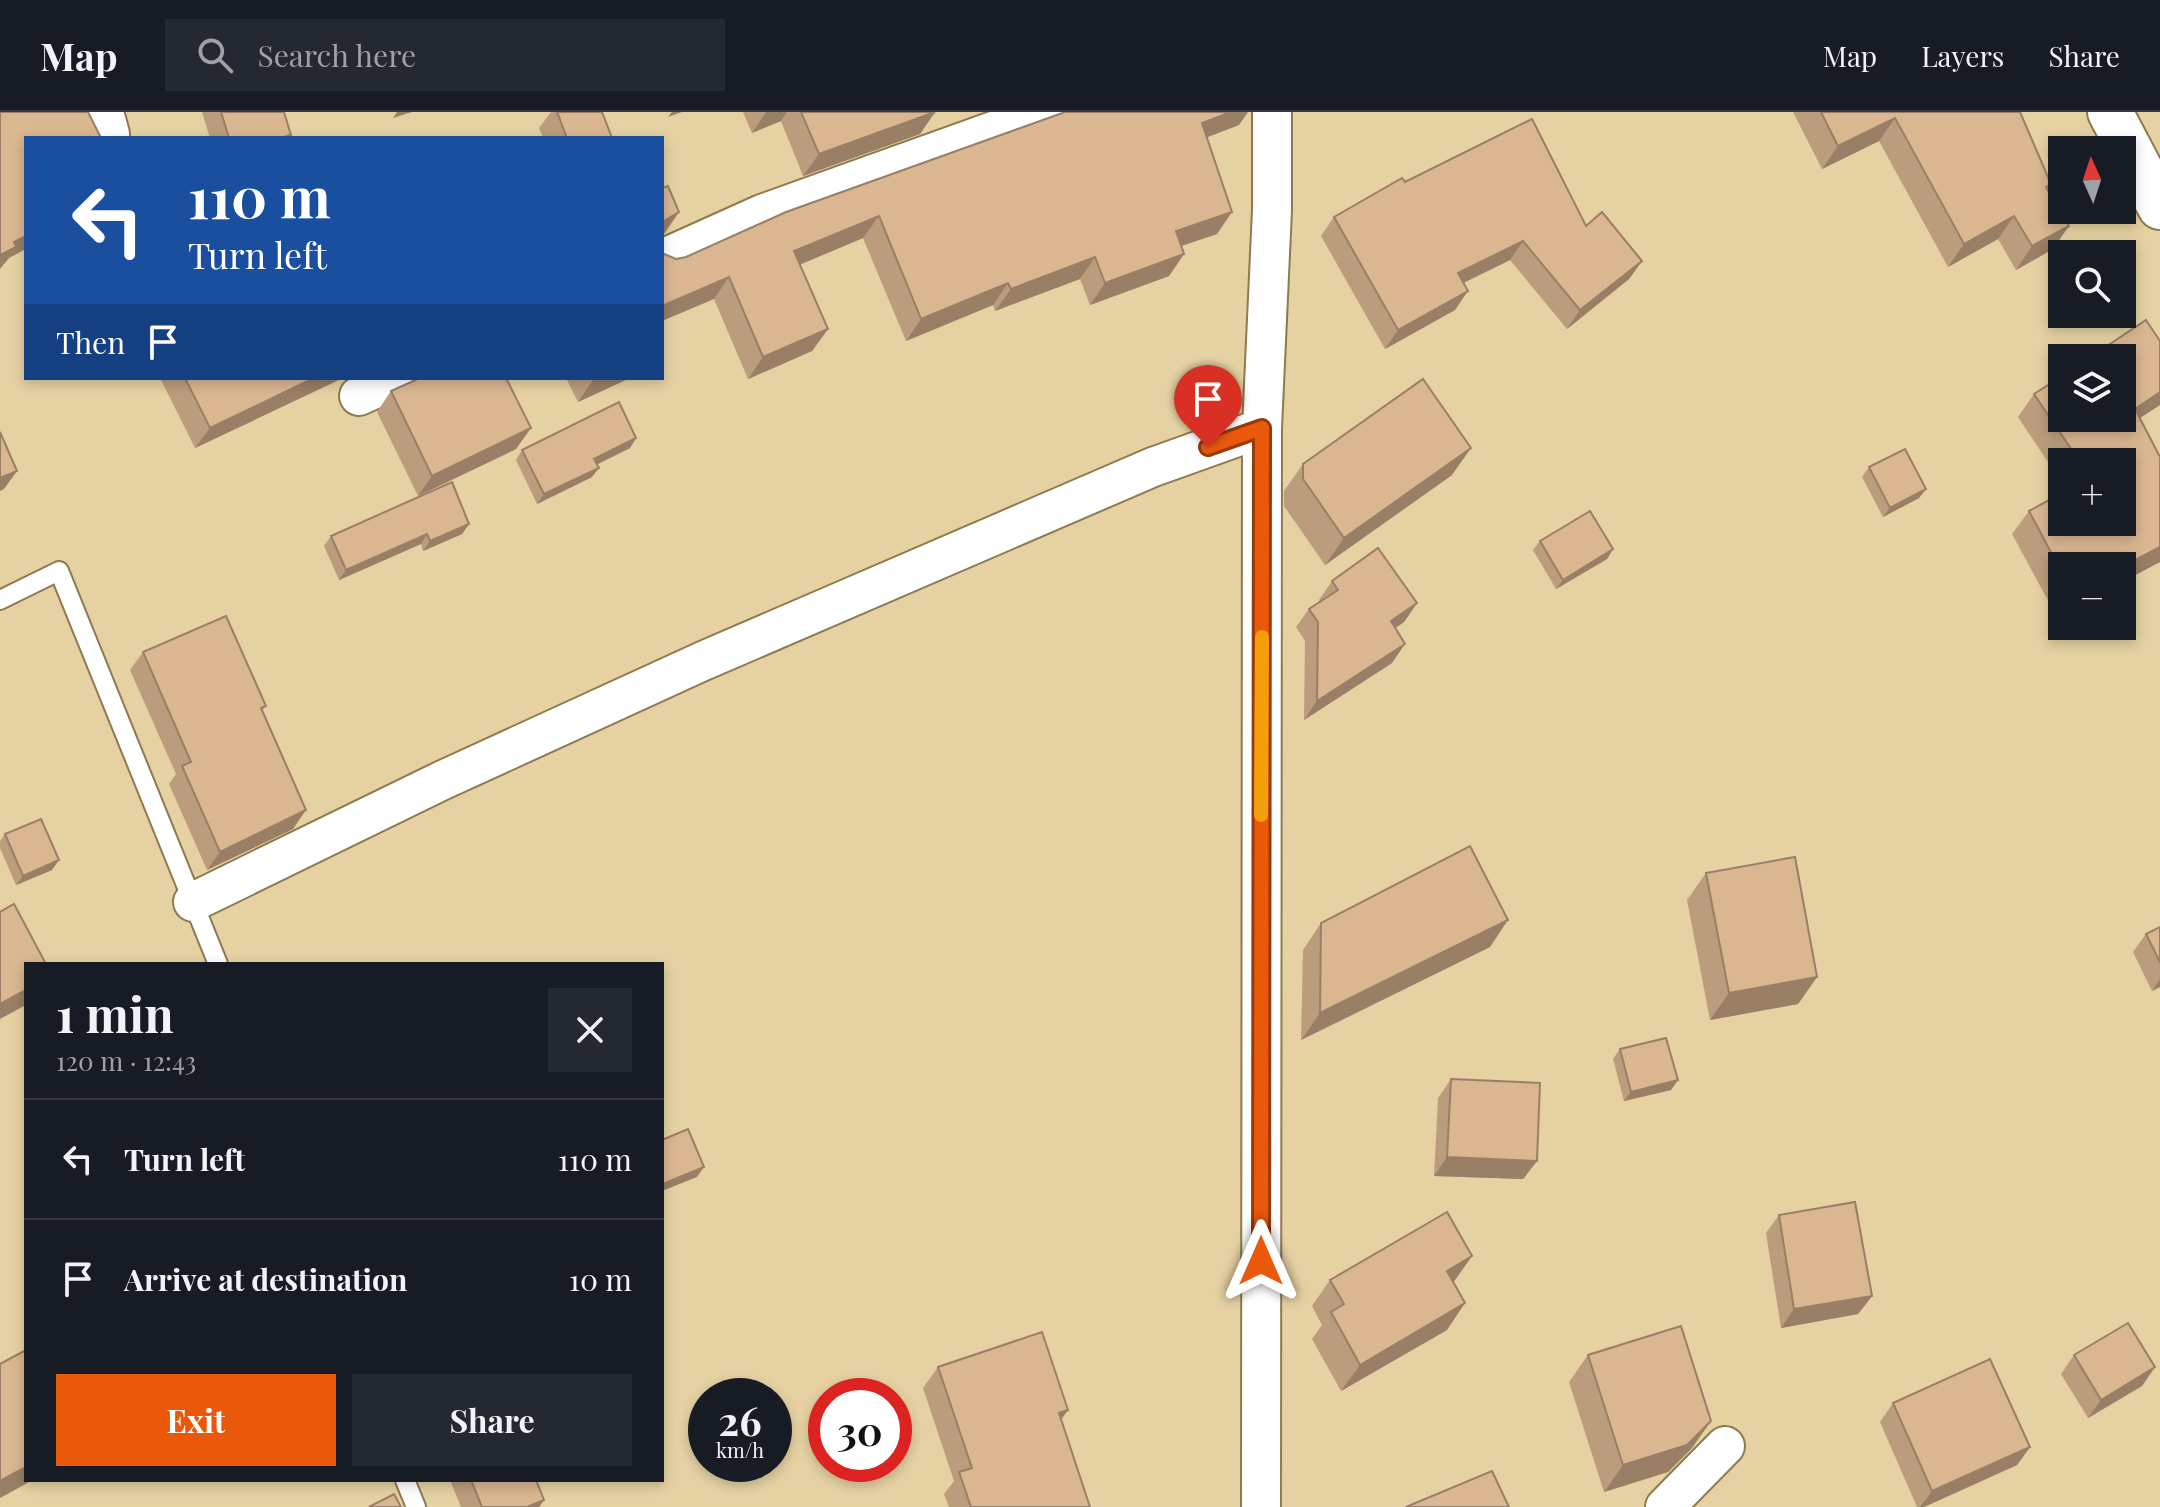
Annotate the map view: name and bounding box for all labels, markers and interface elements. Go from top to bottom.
search box [165,19,725,91]
text: Map [40,30,117,81]
icon: search [193,33,237,77]
text: Search here [257,35,416,75]
text: Map [1823,37,1877,74]
text: Layers [1921,37,2004,74]
text: Share [2048,37,2120,74]
north arrow [2048,136,2136,224]
map controls [2048,136,2136,640]
text: 110 m [188,158,331,233]
icon: left [56,168,160,272]
text: Turn left [188,230,327,278]
button: search [2048,240,2136,328]
icon: arrive [141,320,185,364]
text: Then [56,322,125,362]
button: layers [2048,344,2136,432]
pin [1174,365,1242,447]
icon: arrive [1186,377,1230,421]
button: + [2048,448,2136,536]
button: − [2048,552,2136,640]
text: 1 min [56,981,174,1045]
button: close [548,988,632,1072]
text: 120 m · 12:43 [56,1043,196,1078]
icon: left [56,1137,100,1181]
text: Turn left [124,1139,245,1179]
text: 110 m [558,1139,632,1179]
position arrow [1219,1219,1303,1303]
icon: arrive [56,1257,100,1301]
text: Arrive at destination [124,1259,407,1299]
text: 10 m [569,1259,632,1299]
button: Exit [56,1374,336,1466]
button: Share [352,1374,632,1466]
speed limit sign: 30 [808,1378,912,1482]
text: 26 [718,1393,762,1446]
text: km/h [716,1436,764,1463]

